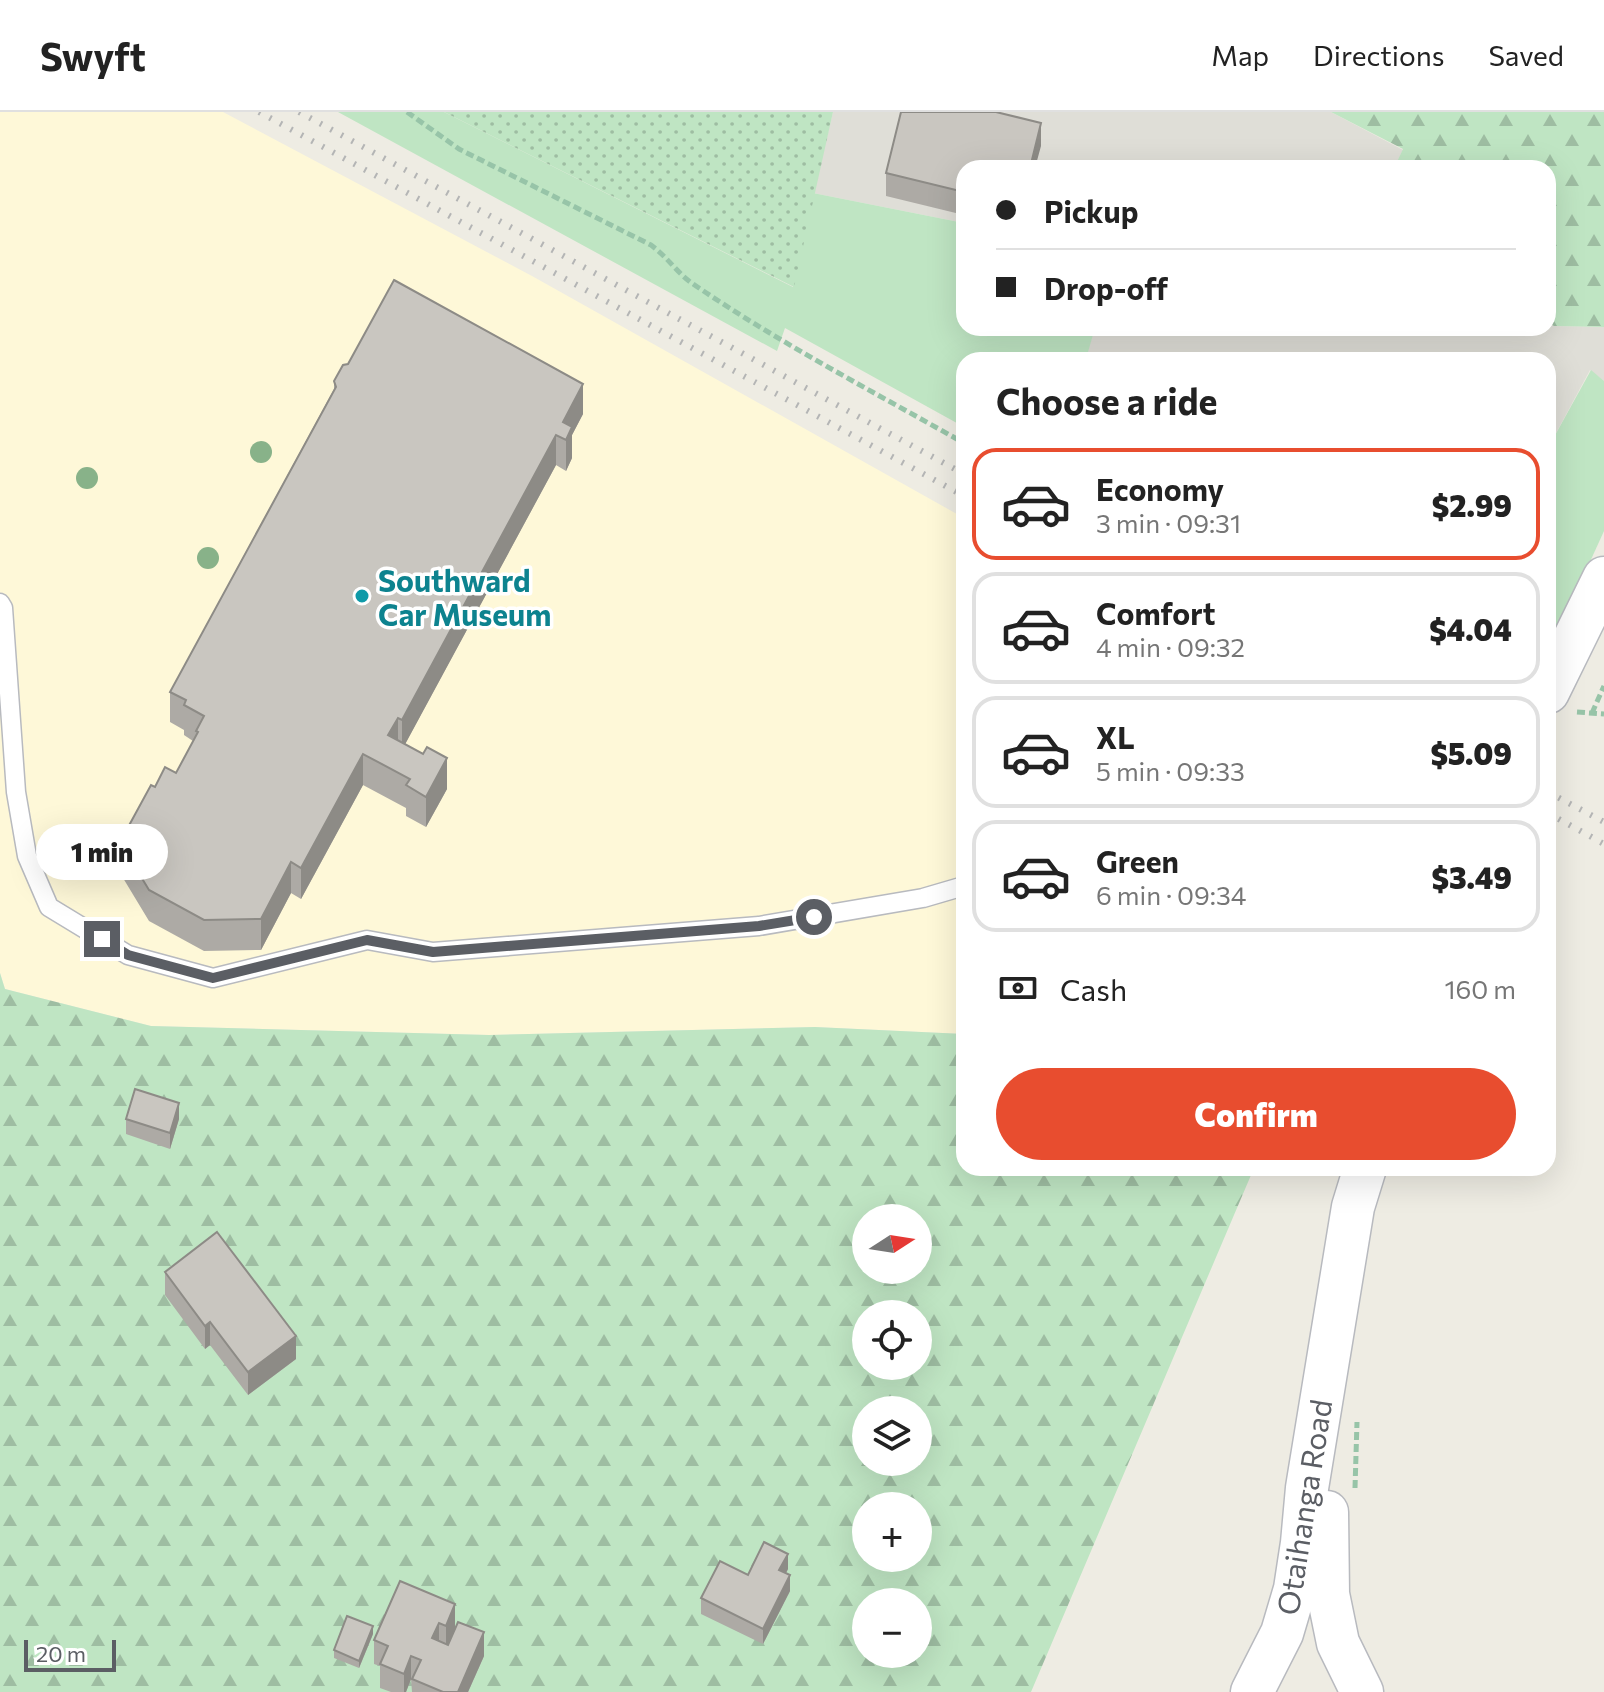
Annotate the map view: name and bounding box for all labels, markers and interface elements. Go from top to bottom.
text: Swyft [40,32,146,79]
text: Map [1211,38,1269,72]
text: Directions [1313,38,1444,72]
text: Saved [1488,38,1564,72]
text: Pickup [1044,192,1138,229]
text: Drop-off [1044,269,1168,306]
text: Choose a ride [996,378,1217,422]
icon: car [1000,468,1072,540]
text: Economy [1096,470,1224,507]
text: $2.99 [1432,486,1512,523]
text: 3 min · 09:31 [1096,507,1241,538]
place label: Southward Car Museum [378,561,551,632]
marker: Southward Car Museum [353,587,371,605]
icon: car [1000,592,1072,664]
text: Comfort [1096,594,1215,631]
text: $4.04 [1429,610,1512,647]
text: 4 min · 09:32 [1096,631,1245,662]
icon: car [1000,716,1072,788]
text: XL [1096,718,1135,755]
text: $5.09 [1430,734,1512,771]
text: 5 min · 09:33 [1096,755,1245,786]
callout: 1 min [36,823,168,879]
text: 1 min [71,836,133,867]
icon: car [1000,840,1072,912]
text: Green [1096,842,1179,879]
text: $3.49 [1432,858,1512,895]
text: 6 min · 09:34 [1096,879,1246,910]
route start [796,899,832,935]
route end [84,921,120,957]
icon: cash [996,966,1040,1010]
text: Cash [1060,970,1127,1007]
text: 160 m [1444,973,1516,1004]
button: Confirm [996,1068,1516,1160]
north arrow [852,1204,932,1284]
map controls [852,1204,932,1668]
button: locate [852,1300,932,1380]
button: layers [852,1396,932,1476]
street label: Otaihanga Road [1268,1397,1338,1617]
button: + [852,1492,932,1572]
button: − [852,1588,932,1668]
scale bar [24,1636,116,1672]
text: 20 m [36,1640,86,1667]

